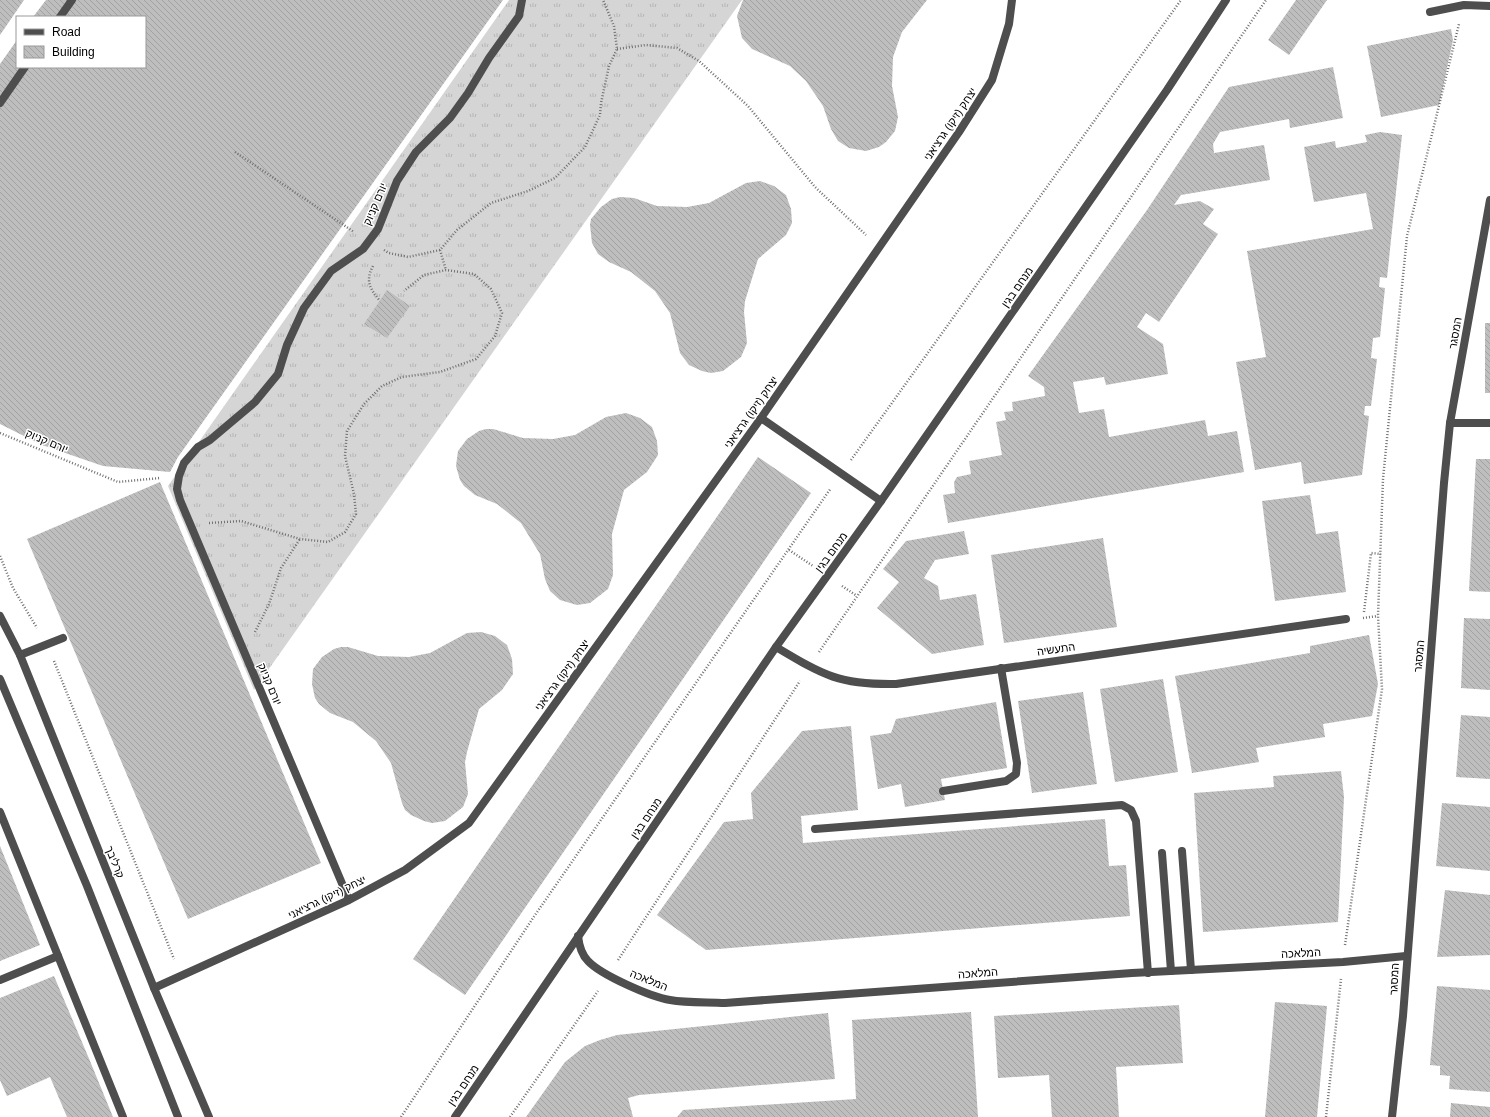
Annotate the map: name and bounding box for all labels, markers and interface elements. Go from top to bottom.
legend [16,16,146,68]
text: Road [52,25,81,39]
text: Building [52,45,95,59]
street label: יצחק (זיקו) גרציאני [921,85,979,163]
street label: יורם קניוק [361,181,389,227]
street label: מנחם בגין [999,264,1035,310]
street label: המסגר [1446,316,1464,350]
street label: יצחק (זיקו) גרציאני [722,374,780,450]
street label: יורם קניוק [24,427,70,455]
street label: מנחם בגין [812,530,850,574]
street label: יצחק (זיקו) גרציאני [532,637,592,713]
street label: המסגר [1412,639,1426,673]
street label: התעשיה [1036,640,1076,658]
street label: יורם קניוק [256,661,284,707]
street label: מנחם בגין [628,795,664,841]
street label: קרליבך [103,844,127,880]
street label: יצחק (זיקו) גרציאני [286,873,368,921]
street label: המלאכה [1281,946,1321,960]
street label: המסגר [1387,963,1401,995]
street label: המלאכה [958,966,998,980]
street label: המלאכה [628,967,670,993]
street label: מנחם בגין [445,1062,481,1108]

